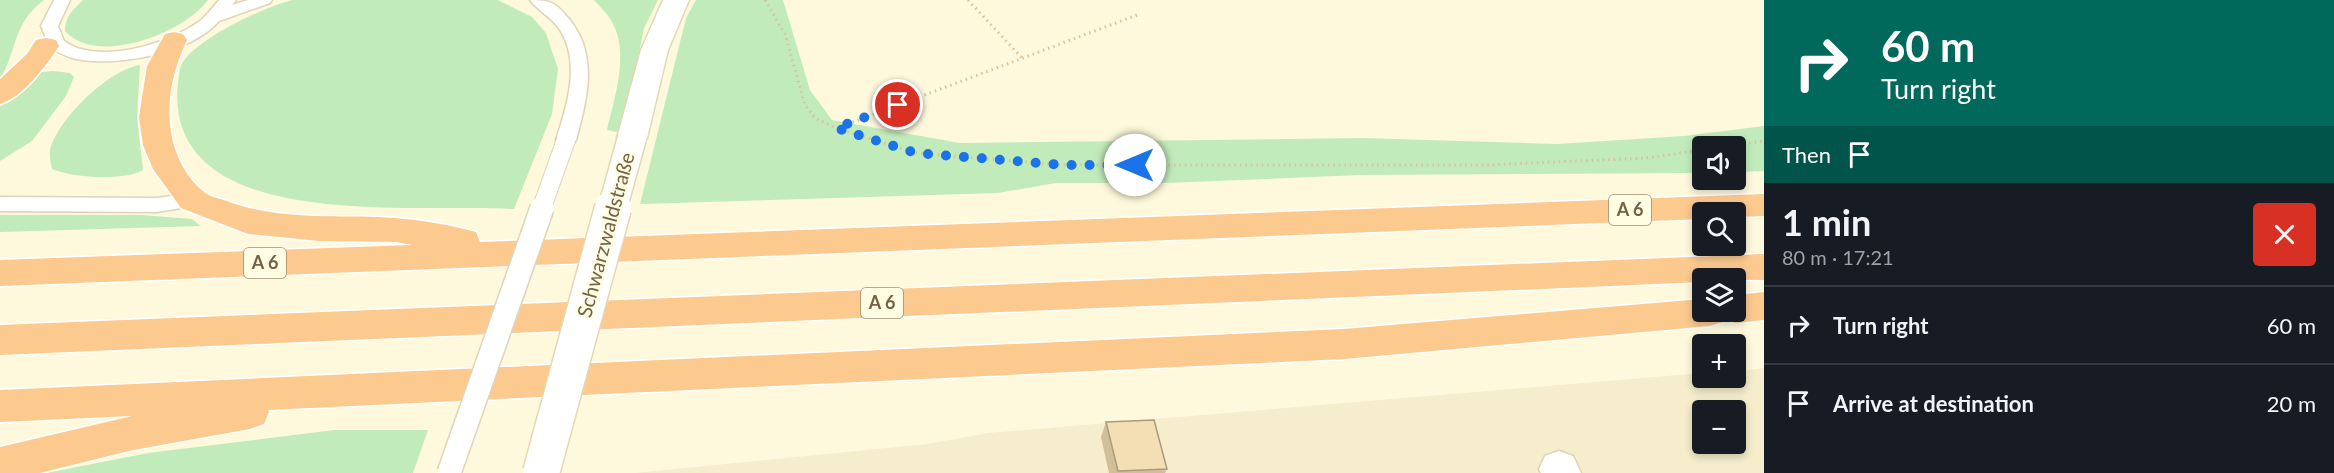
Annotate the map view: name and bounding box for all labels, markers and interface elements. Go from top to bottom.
text: 60 m [1881,21,1975,71]
icon: right [1782,24,1860,102]
text: Turn right [1881,72,1996,105]
pin [872,79,923,130]
icon: arrive [881,88,914,121]
position arrow [1103,133,1167,197]
map controls [1692,136,1746,454]
button: sound [1692,136,1746,190]
icon: arrive [1843,138,1876,171]
text: Then [1782,141,1831,168]
street label: Schwarzwaldstraße [571,150,639,320]
road number: A 6 [1609,195,1651,225]
text: 1 min [1782,200,1871,244]
button: search [1692,202,1746,256]
button: close [2253,203,2316,266]
text: 80 m · 17:21 [1782,245,1894,269]
road number: A 6 [244,248,286,278]
button: layers [1692,268,1746,322]
road number: A 6 [861,288,903,318]
icon: right [1782,309,1815,342]
text: Turn right [1833,312,1928,339]
text: 60 m [2267,312,2316,339]
button: + [1692,334,1746,388]
icon: arrive [1782,387,1815,420]
text: Arrive at destination [1833,390,2034,417]
text: 20 m [2267,390,2316,417]
button: − [1692,400,1746,454]

